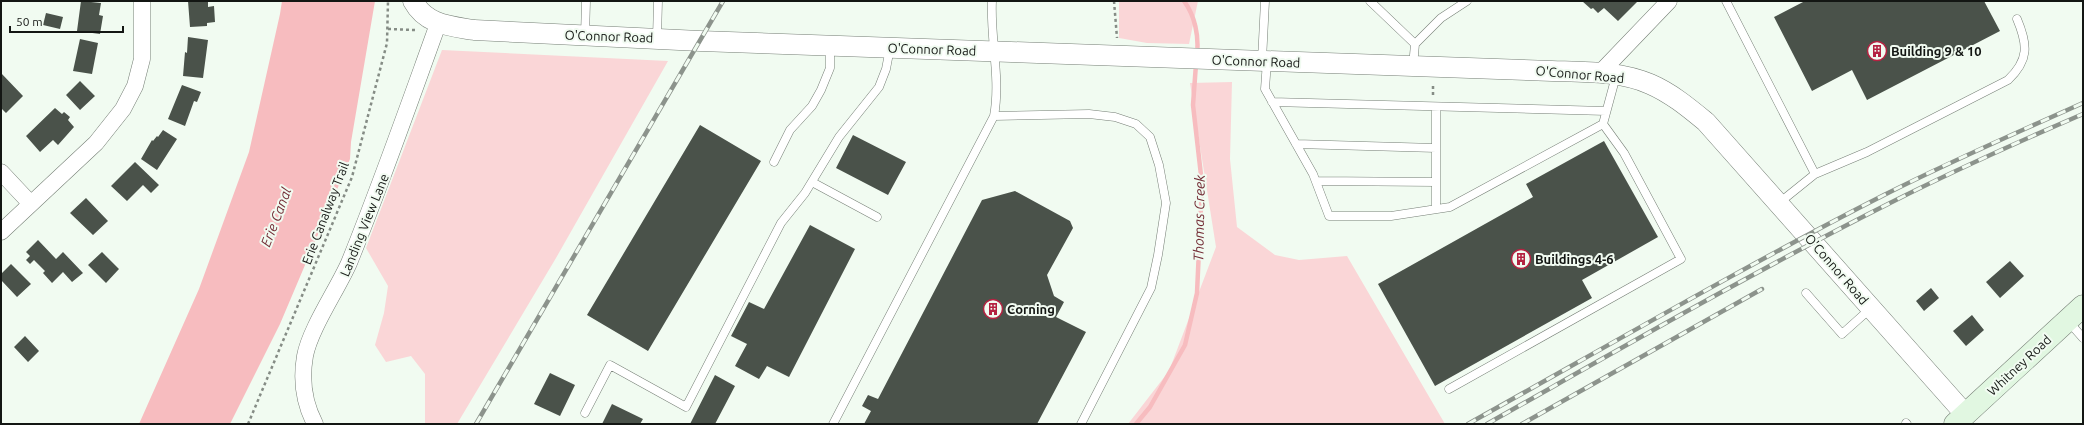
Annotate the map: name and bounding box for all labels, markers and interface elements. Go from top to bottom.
scale bar [10,8,123,34]
text: 50 m [16,15,43,28]
street label: O'Connor Road [564,27,654,45]
street label: O'Connor Road [887,40,977,58]
building icon: Building 9 & 10 [1866,40,1888,62]
place label: Building 9 & 10 [1891,44,1982,58]
street label: O'Connor Road [1211,52,1301,70]
street label: O'Connor Road [1535,63,1625,85]
street label: Erie Canalway Trail [299,159,351,266]
street label: Landing View Lane [337,172,391,278]
water label: Thomas Creek [1190,174,1208,262]
water label: Erie Canal [257,185,295,249]
street label: O'Connor Road [1803,231,1871,307]
building icon: Buildings 4-6 [1510,248,1532,270]
place label: Buildings 4-6 [1535,252,1614,266]
building icon: Corning [982,298,1004,320]
place label: Corning [1007,302,1055,316]
street label: Whitney Road [1984,332,2054,398]

